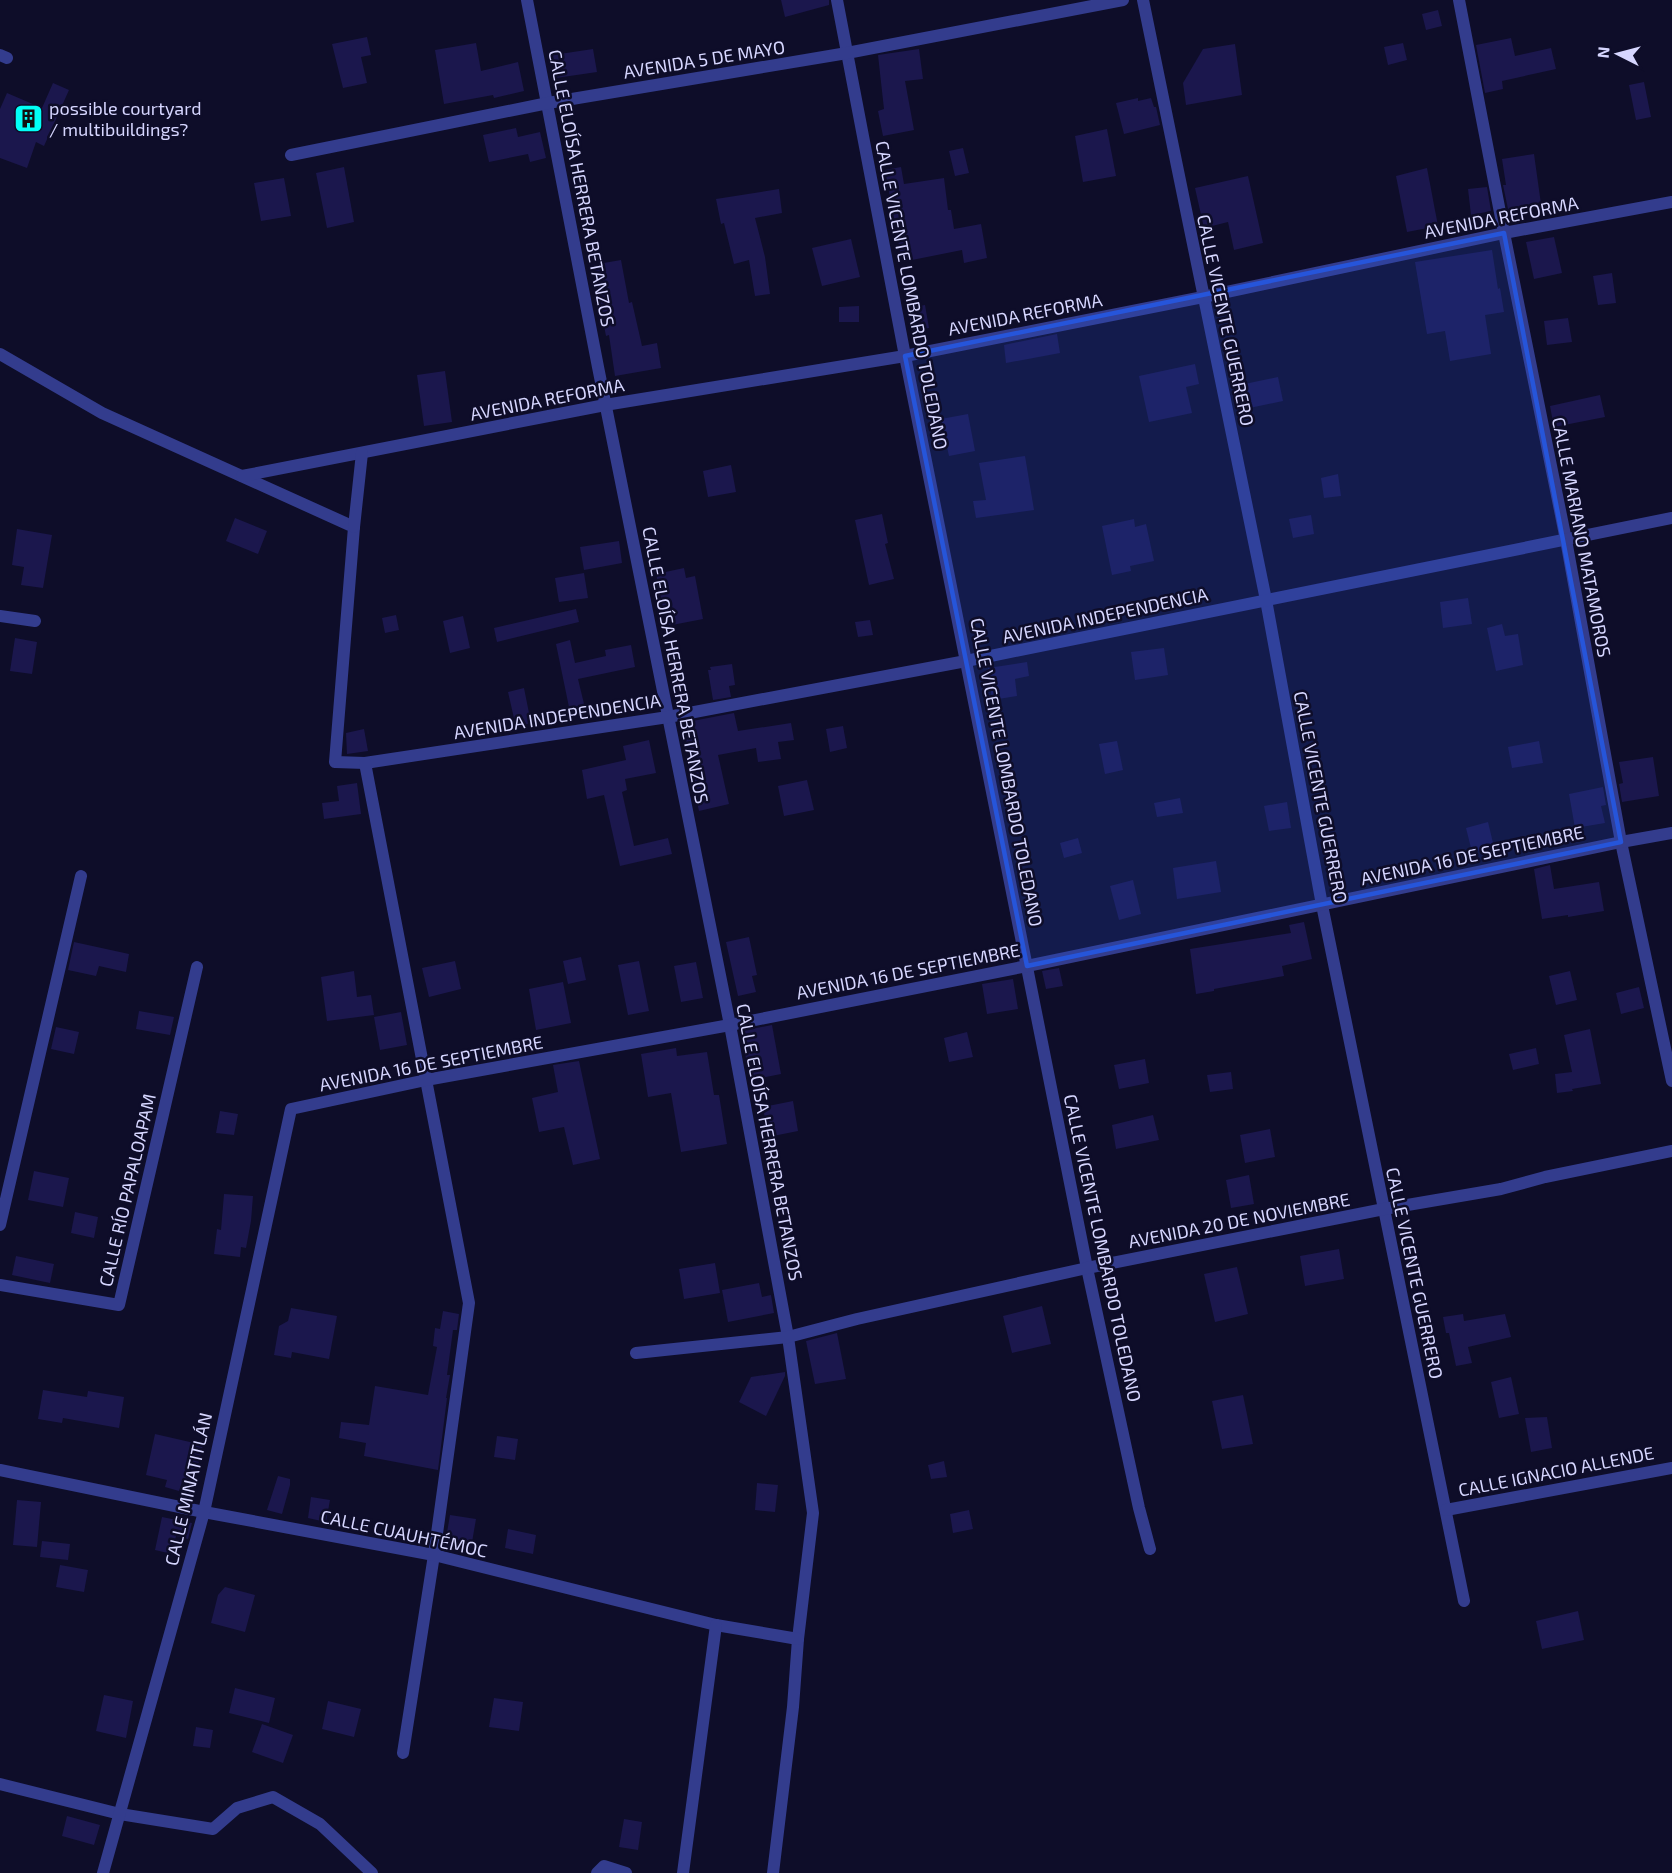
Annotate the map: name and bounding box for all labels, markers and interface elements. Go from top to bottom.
north arrow [1588,24,1648,84]
street label: AVENIDA 5 DE MAYO [622,35,786,83]
text: N [1593,46,1613,59]
street label: CALLE ELOÍSA HERRERA BETANZOS [544,48,620,328]
place label: possible courtyard / multibuildings? [49,97,202,140]
building icon: possible courtyard / multibuildings? [12,102,44,134]
street label: CALLE VICENTE LOMBARDO TOLEDANO [871,139,953,451]
street label: AVENIDA REFORMA [1422,191,1581,243]
street label: CALLE VICENTE GUERRERO [1193,212,1259,428]
street label: AVENIDA REFORMA [946,288,1105,340]
street label: AVENIDA REFORMA [468,373,627,425]
street label: CALLE MARIANO MATAMOROS [1548,415,1616,659]
street label: CALLE ELOÍSA HERRERA BETANZOS [638,525,714,805]
street label: AVENIDA INDEPENDENCIA [1000,582,1210,648]
street label: CALLE VICENTE LOMBARDO TOLEDANO [966,616,1048,928]
street label: AVENIDA INDEPENDENCIA [452,689,663,743]
street label: CALLE VICENTE GUERRERO [1290,689,1352,905]
street label: AVENIDA 16 DE SEPTIEMBRE [1358,821,1586,889]
street label: AVENIDA 16 DE SEPTIEMBRE [794,939,1022,1003]
street label: CALLE ELOÍSA HERRERA BETANZOS [732,1002,808,1282]
street label: AVENIDA 16 DE SEPTIEMBRE [317,1031,545,1095]
street label: CALLE RÍO PAPALOAPAM [94,1091,160,1289]
street label: CALLE VICENTE LOMBARDO TOLEDANO [1060,1092,1146,1404]
street label: CALLE VICENTE GUERRERO [1382,1165,1448,1381]
street label: AVENIDA 20 DE NOVIEMBRE [1126,1188,1352,1252]
street label: CALLE MINATITLÁN [160,1410,216,1568]
street label: CALLE IGNACIO ALLENDE [1456,1441,1656,1501]
street label: CALLE CUAUHTÉMOC [319,1505,489,1561]

